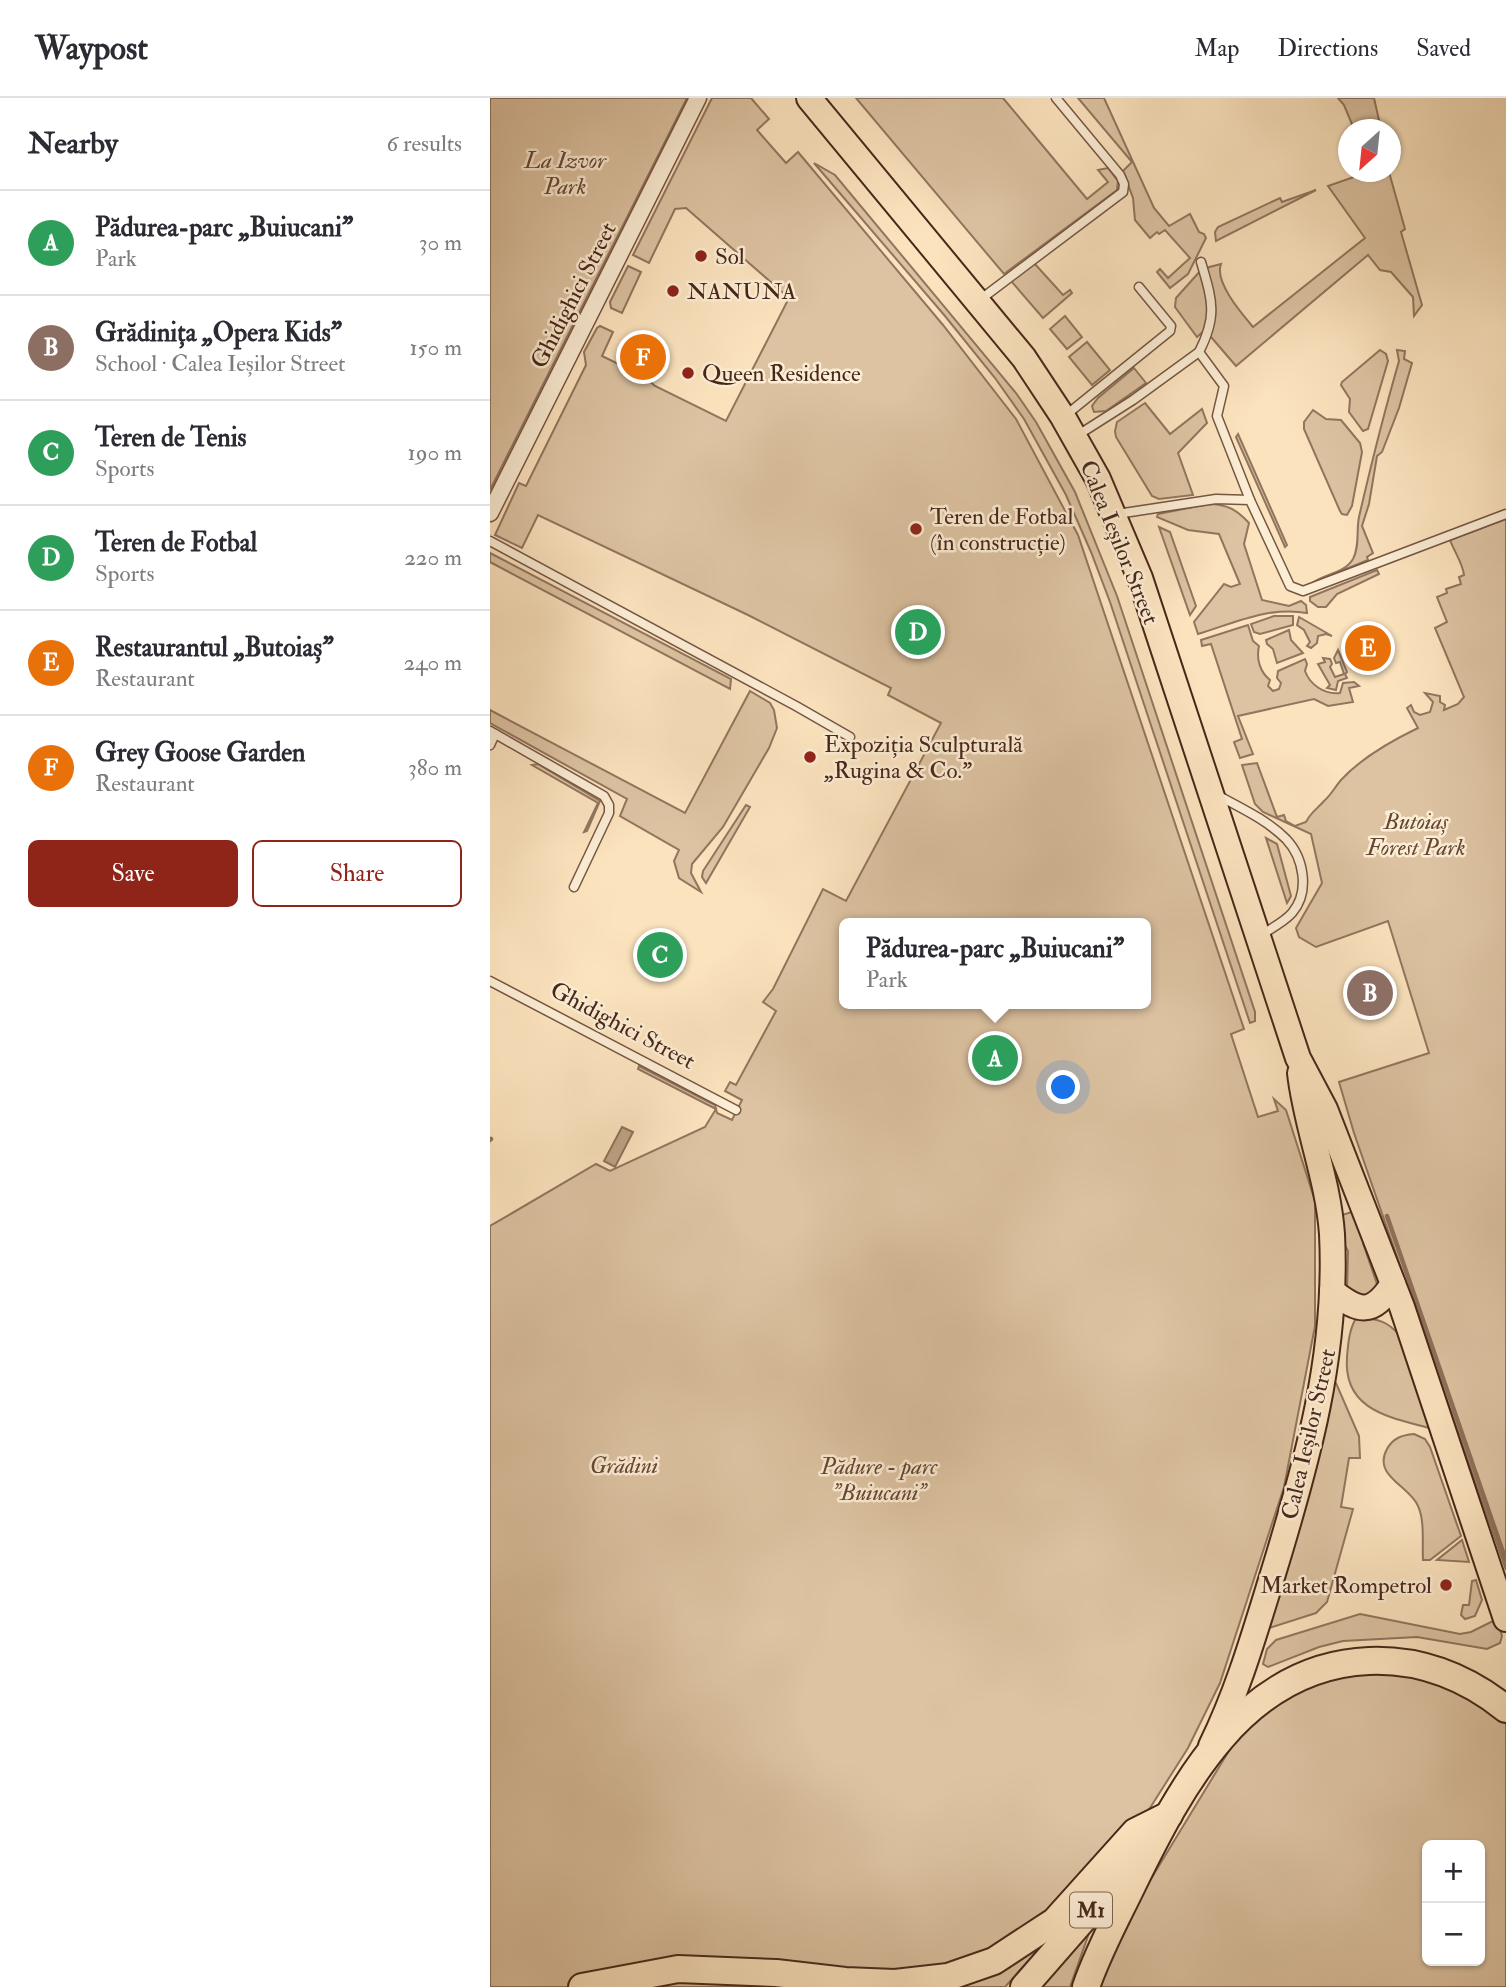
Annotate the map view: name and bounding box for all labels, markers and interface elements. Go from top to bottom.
text: Waypost [35,28,148,69]
text: Map [1194,33,1239,64]
text: Directions [1277,33,1378,64]
text: Saved [1416,33,1471,64]
north arrow [1338,119,1401,182]
text: Nearby [28,125,118,162]
text: 6 results [387,129,462,158]
park label: La Izvor Park [523,146,607,201]
text: Pădurea-parc „Buiucani” [95,212,353,244]
street label: Ghidighici Street [524,217,623,373]
text: A [44,228,58,257]
text: 30 m [419,228,462,257]
place label: Sol [715,242,745,271]
text: Park [95,244,137,273]
marker: Sol [693,248,709,264]
place label: NANUNA [687,277,797,306]
marker: NANUNA [665,283,681,299]
text: Grădinița „Opera Kids” [95,317,342,349]
pin: F [620,331,666,383]
text: B [43,333,59,362]
text: 150 m [409,333,462,362]
text: School · Calea Ieșilor Street [95,349,346,378]
place label: Queen Residence [702,359,861,388]
marker: Queen Residence [680,365,696,381]
text: Teren de Tenis [95,422,246,454]
text: C [43,438,59,467]
text: 190 m [408,438,462,467]
text: Sports [95,454,154,483]
street label: Calea Ieșilor Street [1073,456,1166,628]
place label: Teren de Fotbal (în construcție) [930,502,1074,557]
marker: Teren de Fotbal (în construcție) [908,521,924,537]
text: Teren de Fotbal [95,527,257,559]
text: D [42,543,60,572]
text: 220 m [404,543,462,572]
text: Sports [95,559,154,588]
pin: D [895,606,941,658]
pin: E [1345,622,1391,674]
text: Restaurantul „Butoiaș” [95,632,334,664]
text: E [43,648,59,677]
text: 240 m [403,648,462,677]
text: Restaurant [95,664,195,693]
place label: Expoziția Sculpturală „Rugina & Co.” [823,730,1023,785]
text: Grey Goose Garden [95,737,306,769]
marker: Expoziția Sculpturală „Rugina & Co.” [802,749,818,765]
text: F [44,753,58,782]
text: 380 m [408,753,462,782]
text: Restaurant [95,769,195,798]
park label: Butoiaș Forest Park [1365,807,1466,862]
button: Save [28,840,238,907]
button: Share [252,840,462,907]
popup [839,918,1151,1009]
pin: C [637,929,683,981]
text: Pădurea-parc „Buiucani” [866,933,1124,965]
text: Park [866,965,908,994]
pin: B [1347,967,1393,1019]
street label: Ghidighici Street [545,975,700,1076]
pin: A [972,1032,1018,1084]
your location [1046,1070,1080,1104]
street label: Calea Ieșilor Street [1275,1346,1342,1522]
park label: Grădini [590,1451,658,1480]
park label: Pădure - parc "Buiucani" [820,1452,938,1507]
place label: Market Rompetrol [1260,1571,1432,1601]
marker: Market Rompetrol [1438,1577,1454,1593]
map controls [1422,1840,1485,1966]
button: + [1422,1840,1485,1903]
road number: M1 [1070,1892,1112,1927]
button: − [1422,1903,1485,1966]

